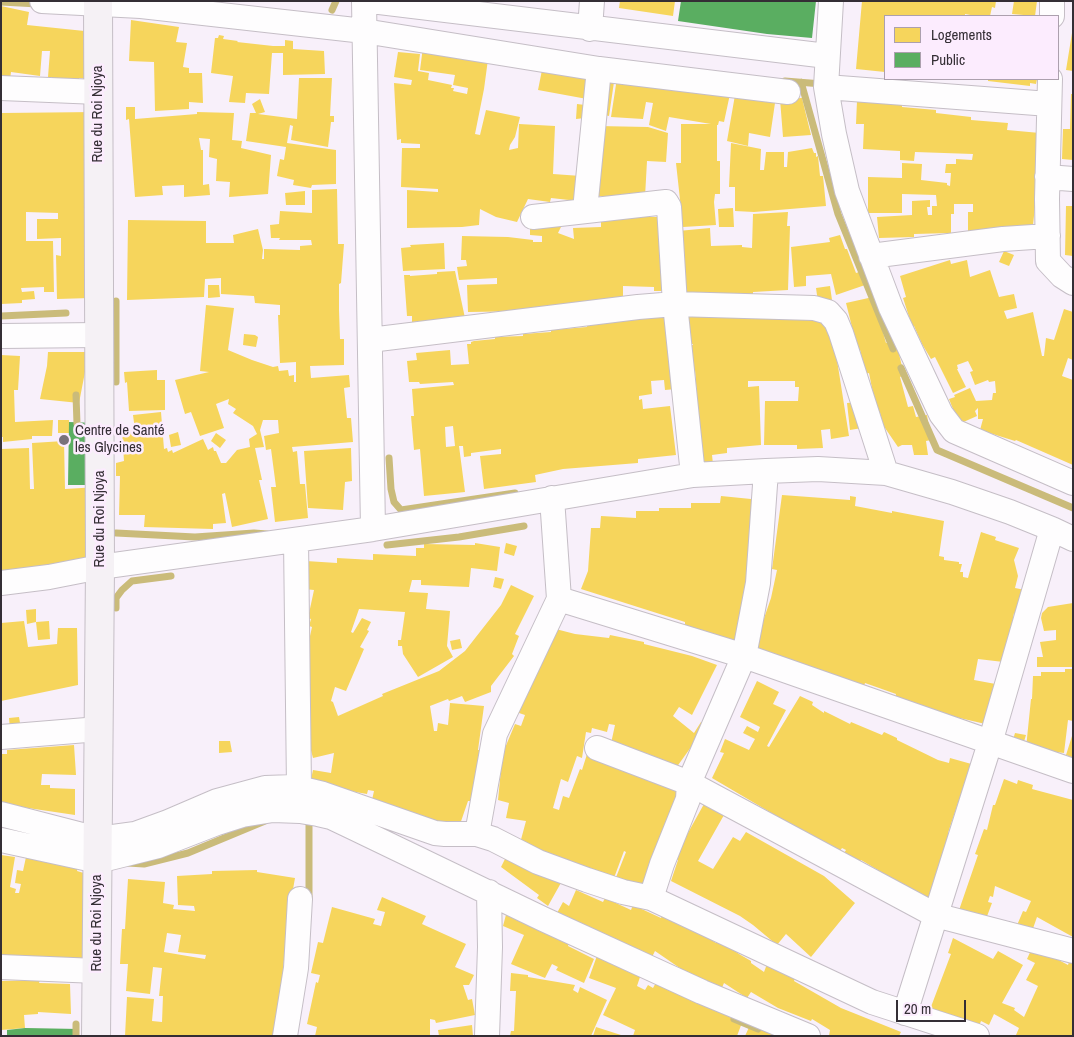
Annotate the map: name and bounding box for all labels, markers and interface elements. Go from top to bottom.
legend [884,15,1059,80]
text: Logements [931,24,992,45]
text: Public [931,49,965,70]
street label: Rue du Roi Njoya [89,65,107,163]
place label: Centre de Santé les Glycines [75,422,165,457]
marker: Centre de Santé les Glycines [57,433,71,447]
street label: Rue du Roi Njoya [91,470,109,568]
street label: Rue du Roi Njoya [88,874,106,972]
scale bar [899,990,969,1022]
text: 20 m [904,998,931,1019]

